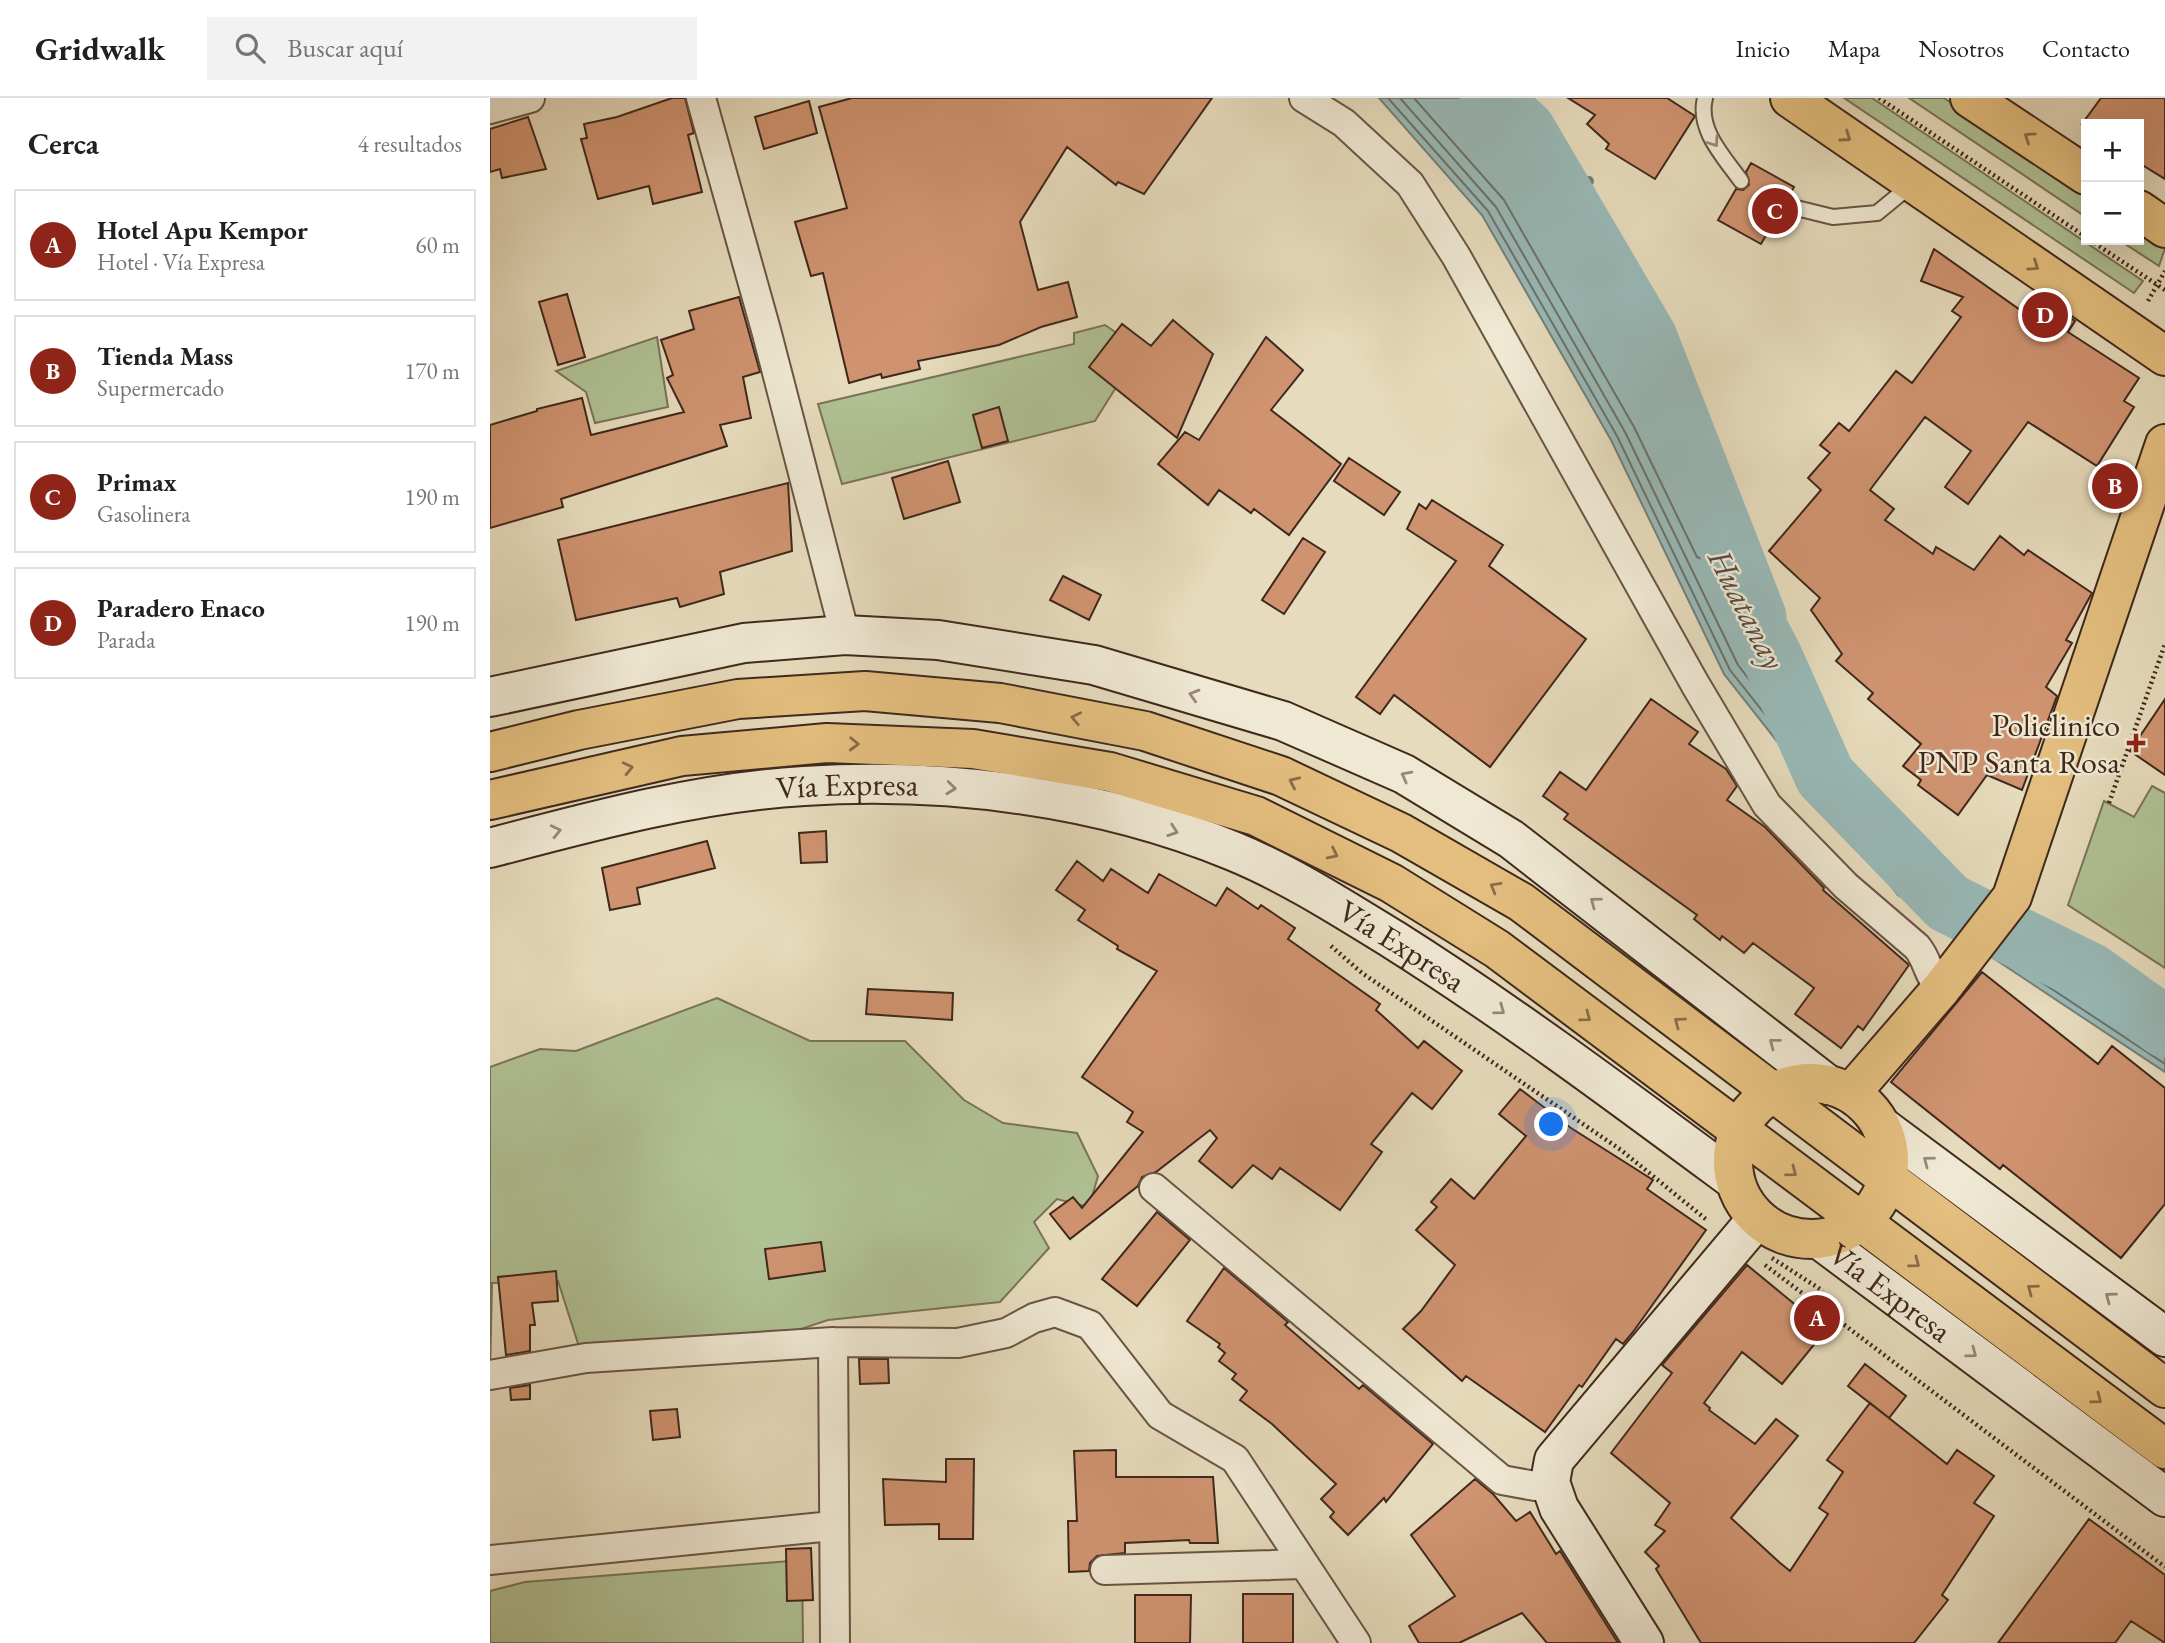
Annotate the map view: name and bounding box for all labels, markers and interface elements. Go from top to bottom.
search box [207,17,697,80]
text: Gridwalk [35,27,165,70]
icon: search [231,29,269,67]
text: Buscar aquí [287,31,403,65]
text: Inicio [1736,33,1790,64]
text: Mapa [1828,33,1880,64]
text: Nosotros [1918,33,2004,64]
text: Contacto [2042,33,2130,64]
map controls [2081,119,2144,245]
button: + [2081,119,2144,182]
text: Cerca [28,124,99,163]
text: 4 resultados [358,129,462,159]
one-way arrow [1839,129,1852,142]
one-way arrow [2024,133,2037,146]
one-way arrow [1706,135,1719,148]
button: − [2081,182,2144,245]
pin: C [1752,185,1798,237]
text: Hotel Apu Kempor [97,213,308,247]
text: A [45,230,61,260]
text: 60 m [415,230,460,260]
text: Hotel · Vía Expresa [97,247,265,277]
one-way arrow [2026,258,2039,270]
pin: D [2022,289,2068,341]
text: Tienda Mass [97,339,233,373]
text: B [46,356,60,386]
text: 170 m [404,356,460,386]
text: Supermercado [97,373,224,403]
pin: B [2092,460,2138,512]
text: Primax [97,465,177,499]
text: C [45,482,61,512]
text: 190 m [404,482,460,512]
text: Gasolinera [97,499,191,529]
water label: Huatanay [1698,541,1796,677]
text: Paradero Enaco [97,591,265,625]
text: D [44,608,62,638]
text: 190 m [404,608,460,638]
text: Parada [97,625,155,655]
one-way arrow [1189,688,1201,703]
place label: Policlinico PNP Santa Rosa [1917,704,2120,783]
one-way arrow [1070,711,1082,726]
marker: Policlinico PNP Santa Rosa [2126,733,2146,753]
one-way arrow [848,737,859,752]
one-way arrow [622,762,634,776]
street label: Vía Expresa [774,763,920,809]
one-way arrow [1401,771,1414,784]
one-way arrow [1289,777,1301,791]
one-way arrow [945,780,956,795]
one-way arrow [1167,823,1179,837]
one-way arrow [550,825,562,840]
one-way arrow [1326,846,1338,860]
one-way arrow [1490,883,1503,896]
street label: Vía Expresa [1331,890,1474,1002]
one-way arrow [1590,898,1603,911]
one-way arrow [1492,1002,1505,1014]
one-way arrow [1578,1008,1590,1021]
one-way arrow [1674,1017,1686,1030]
one-way arrow [1769,1038,1782,1051]
your location [1534,1107,1568,1141]
one-way arrow [1923,1156,1936,1169]
one-way arrow [1784,1163,1797,1176]
street label: Vía Expresa [1821,1233,1960,1352]
one-way arrow [1907,1255,1920,1267]
one-way arrow [2027,1284,2039,1297]
pin: A [1794,1292,1840,1344]
one-way arrow [2105,1292,2118,1305]
one-way arrow [1964,1345,1977,1357]
one-way arrow [2089,1391,2102,1403]

